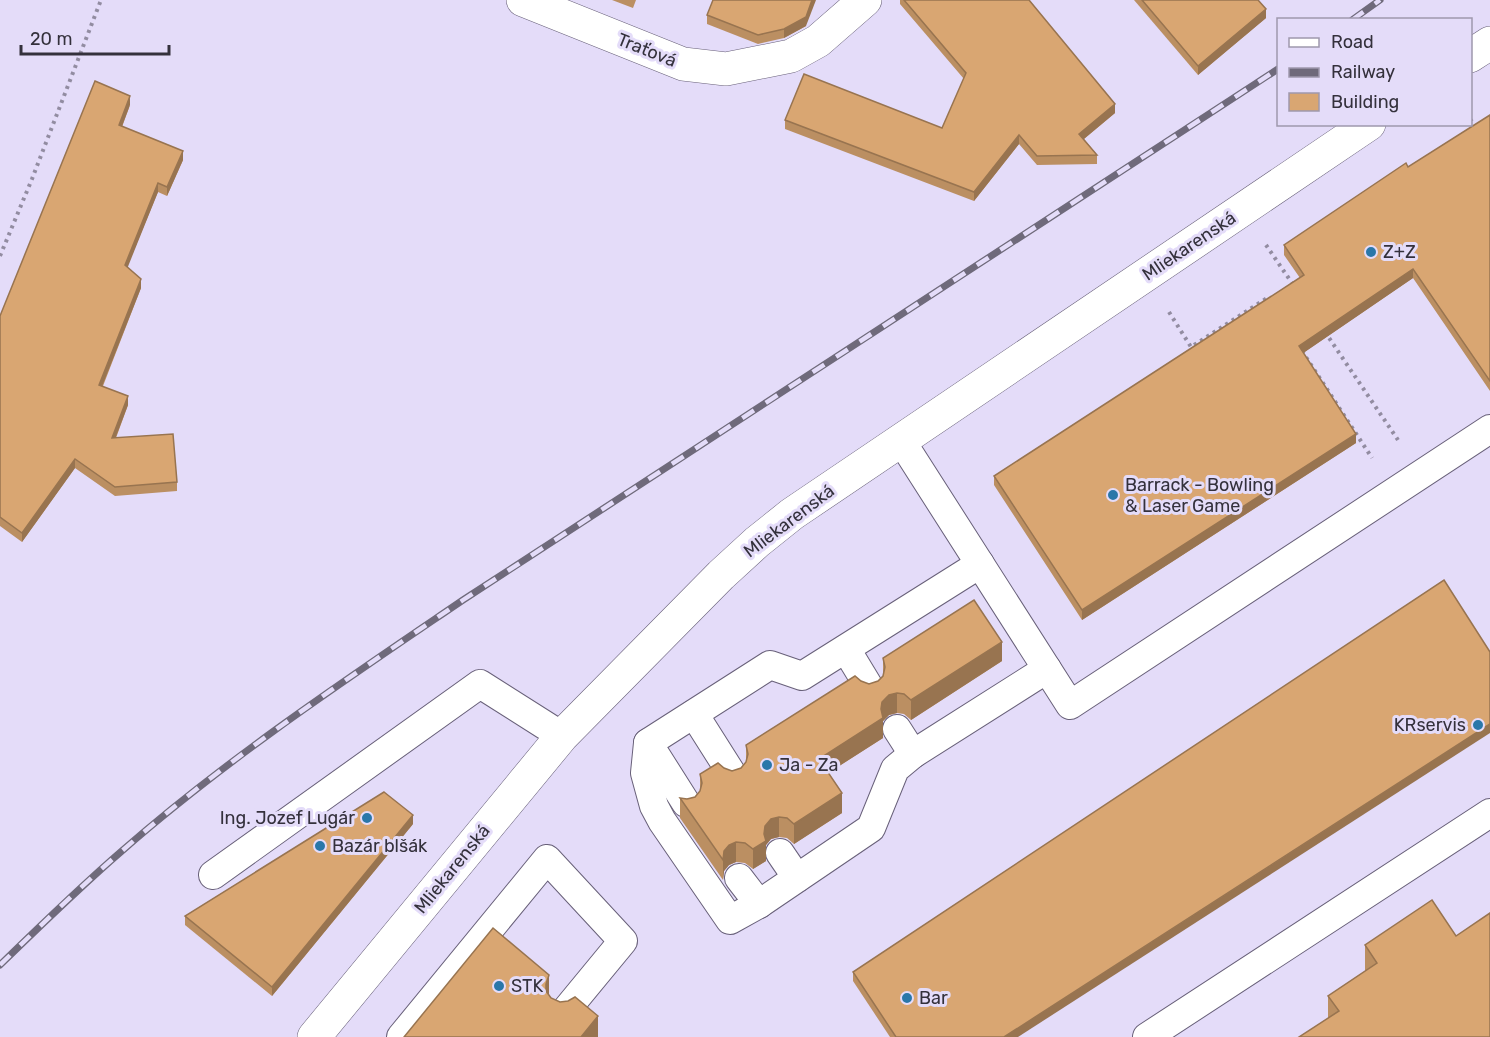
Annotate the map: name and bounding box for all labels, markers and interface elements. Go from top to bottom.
scale bar [21,18,170,56]
legend [1277,18,1472,126]
text: 20 m [30,28,72,50]
street label: Traťová [614,28,680,72]
text: Road [1331,31,1374,53]
text: Railway [1331,61,1395,83]
text: Building [1331,91,1399,113]
street label: Mliekarenská [1138,207,1240,285]
place label: Z+Z [1383,241,1416,263]
marker: Z+Z [1364,245,1378,259]
place label: Barrack - Bowling & Laser Game [1125,474,1274,517]
street label: Mliekarenská [739,480,839,562]
marker: Barrack - Bowling & Laser Game [1106,488,1120,502]
place label: KRservis [1394,714,1466,736]
marker: KRservis [1471,718,1485,732]
place label: Ja - Za [779,754,839,776]
marker: Ja - Za [760,758,774,772]
place label: Ing. Jozef Lugár [220,807,355,829]
marker: Ing. Jozef Lugár [360,811,374,825]
street label: Mliekarenská [409,820,495,918]
place label: Bazár blšák [332,835,428,857]
marker: Bazár blšák [313,839,327,853]
place label: STK [511,975,543,997]
marker: STK [492,979,506,993]
place label: Bar [919,987,948,1009]
marker: Bar [900,991,914,1005]

